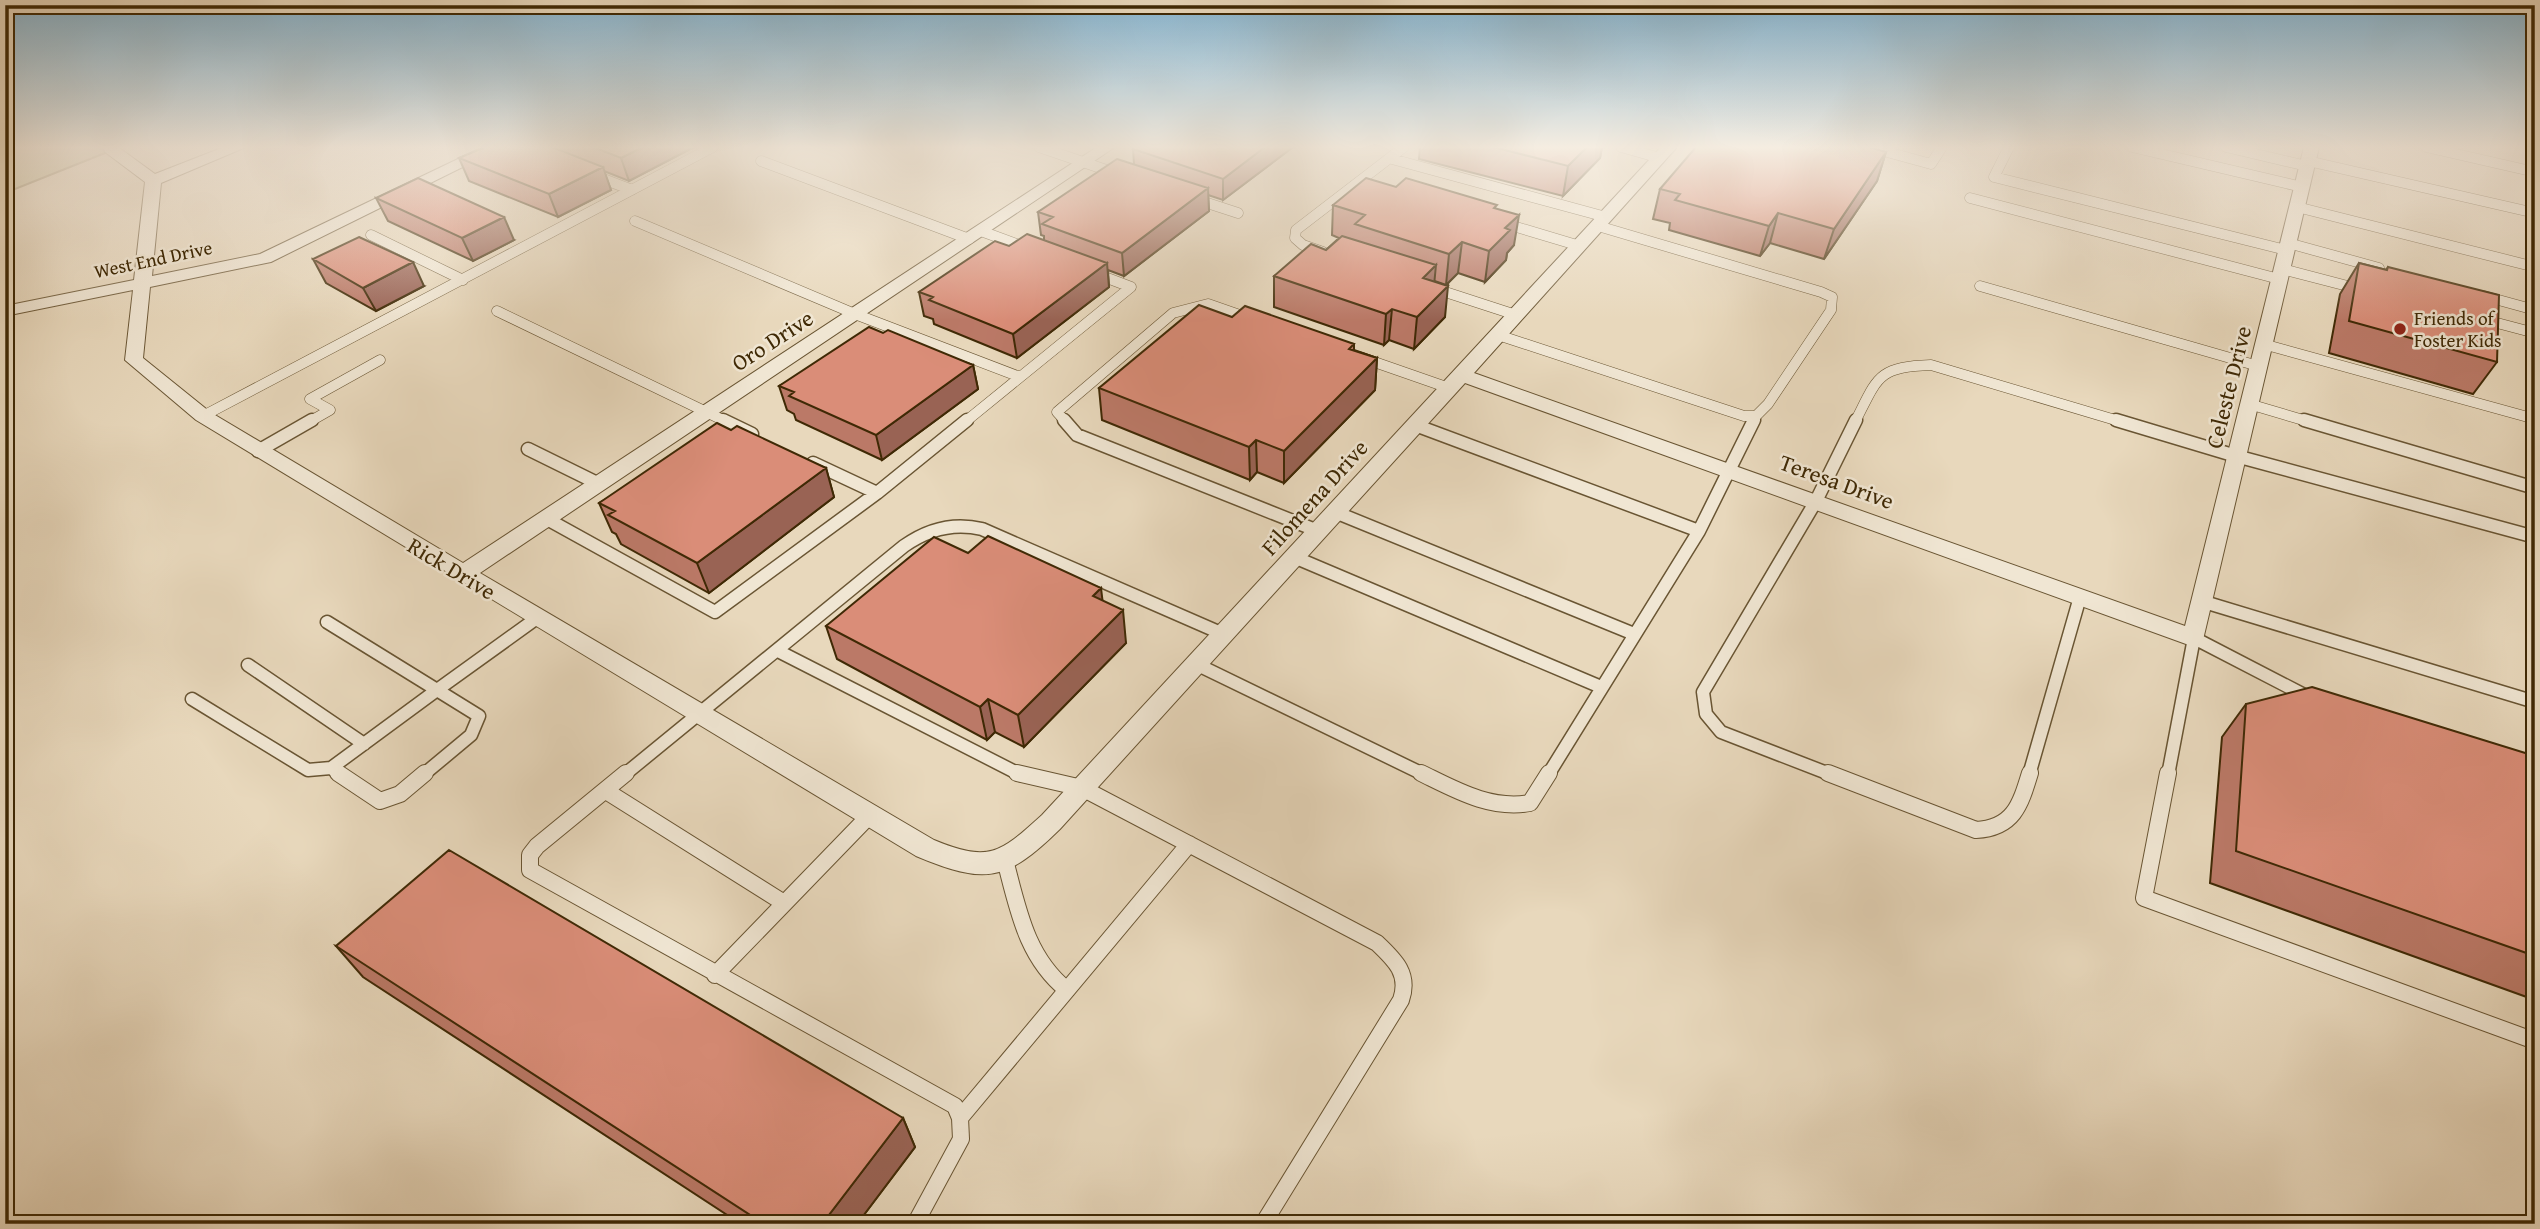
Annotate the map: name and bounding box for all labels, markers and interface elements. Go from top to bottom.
street label: West End Drive [91,233,215,285]
street label: Oro Drive [725,301,819,379]
place label: Friends of Foster Kids [2414,304,2502,354]
marker: Friends of Foster Kids [2392,321,2408,337]
street label: Celeste Drive [2197,322,2259,452]
street label: Filomena Drive [1253,432,1375,562]
street label: Teresa Drive [1775,445,1899,517]
street label: Rick Drive [402,529,502,607]

